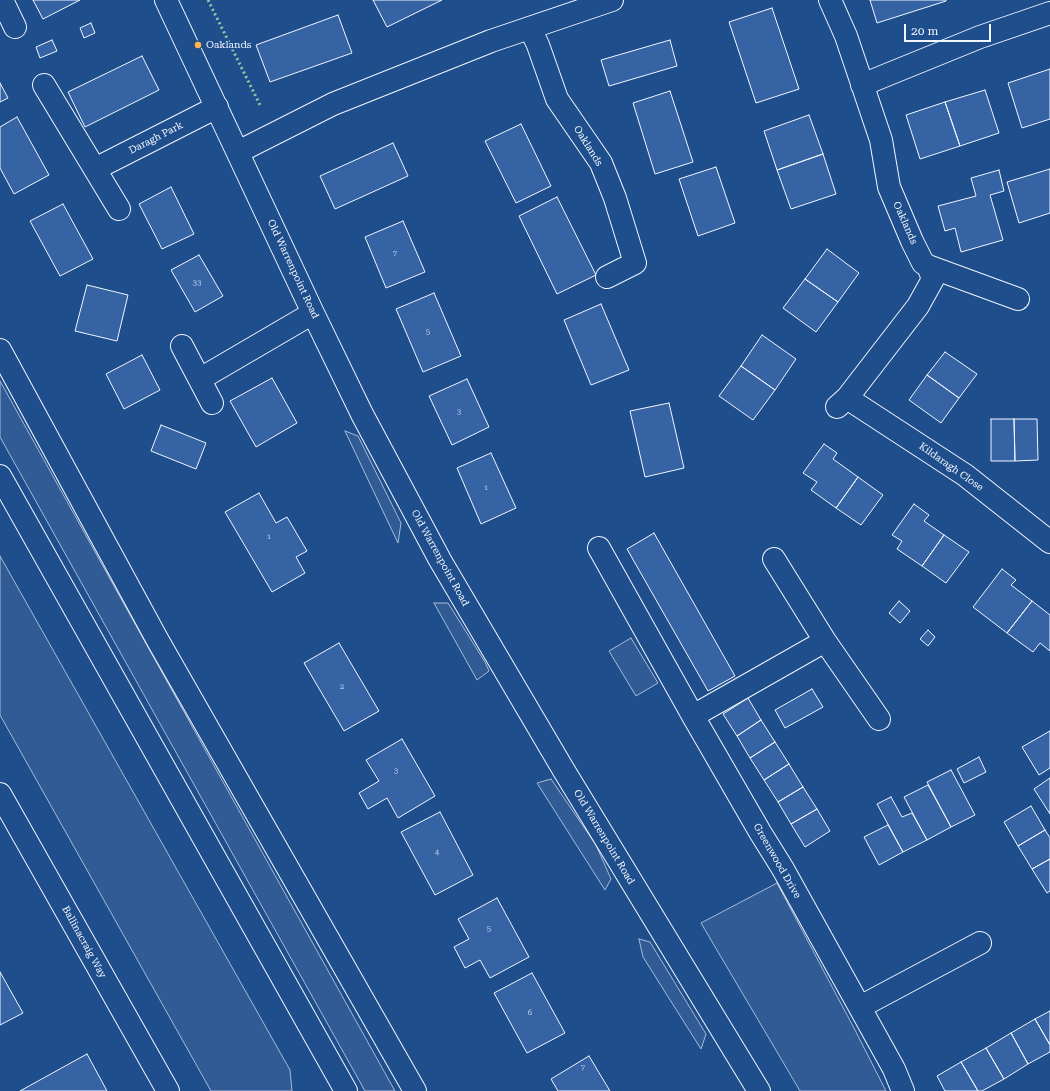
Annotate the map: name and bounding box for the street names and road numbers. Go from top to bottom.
street label: Daragh Park [127,119,185,157]
street label: Oaklands [571,123,605,169]
street label: Oaklands [890,200,920,246]
street label: Old Warrenpoint Road [265,217,321,321]
street label: Kildaragh Close [916,440,986,494]
street label: Old Warrenpoint Road [408,508,472,608]
street label: Old Warrenpoint Road [571,787,637,887]
street label: Greenwood Drive [751,821,803,901]
street label: Ballinacraig Way [59,904,109,980]

